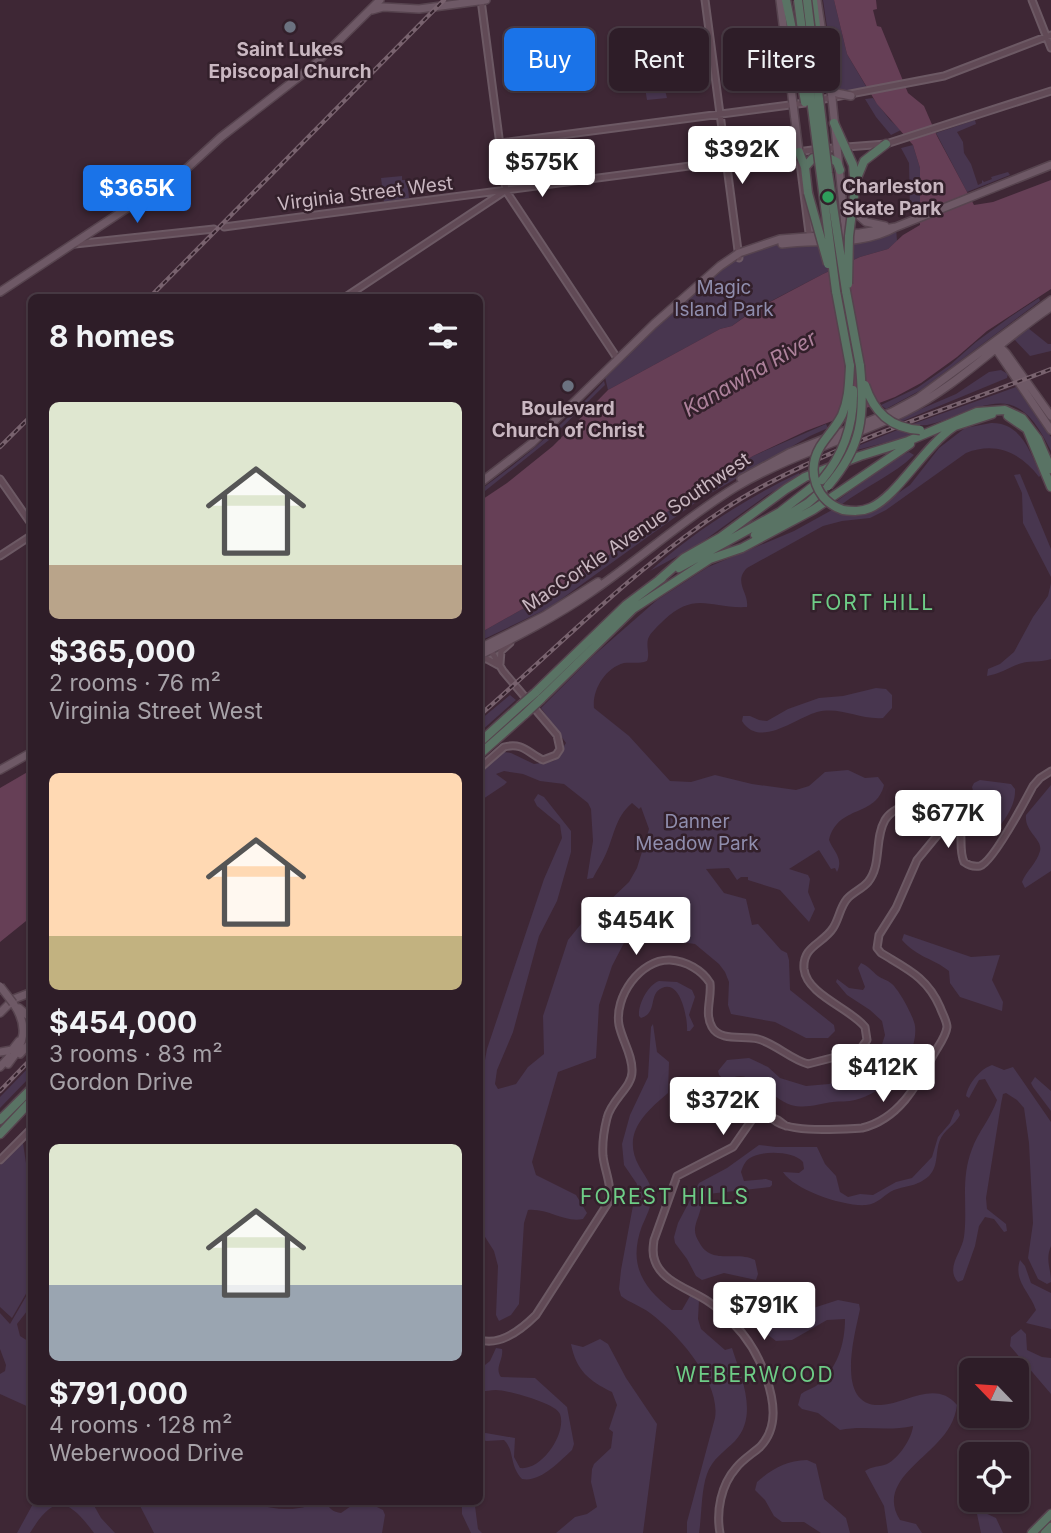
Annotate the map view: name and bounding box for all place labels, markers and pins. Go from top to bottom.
marker: Saint Lukes Episcopal Church [282,19,298,35]
place label: Saint Lukes Episcopal Church [209,38,371,83]
pin: $392K [693,127,791,186]
pin: $575K [493,140,591,199]
pin: $365K [88,166,186,225]
place label: Charleston Skate Park [842,175,944,220]
marker: Charleston Skate Park [820,189,836,205]
marker: Boulevard Church of Christ [560,378,576,394]
place label: Boulevard Church of Christ [492,397,644,442]
pin: $677K [899,790,997,850]
pin: $454K [587,898,685,957]
pin: $412K [834,1044,932,1104]
pin: $372K [674,1078,772,1137]
pin: $791K [715,1282,813,1342]

